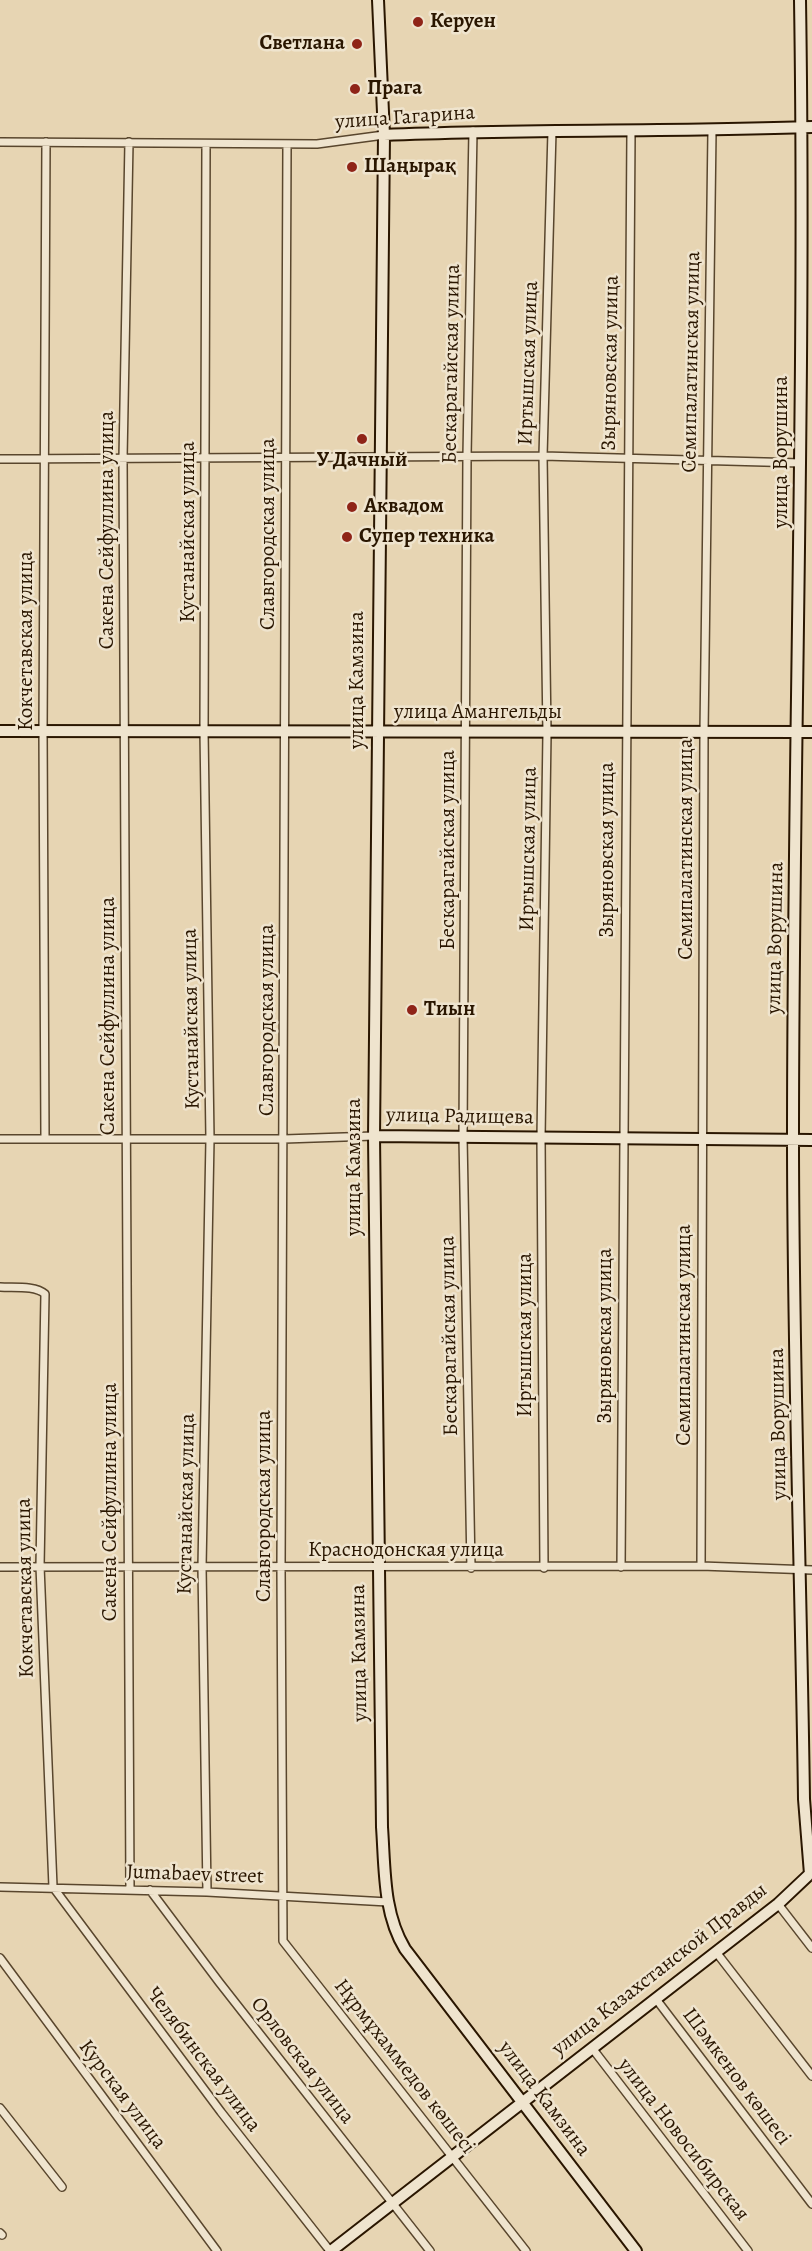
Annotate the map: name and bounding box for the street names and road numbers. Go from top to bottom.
street label: улица Гагарина [334,101,476,135]
street label: Семипалатинская улица [677,251,707,473]
street label: Бескарагайская улица [438,264,466,464]
street label: Зыряновская улица [597,275,625,451]
street label: Иртышская улица [514,280,544,446]
street label: улица Ворушина [769,376,795,528]
street label: Сакена Сейфуллина улица [95,411,121,649]
street label: Славгородская улица [256,438,282,630]
street label: Кустанайская улица [176,441,202,623]
street label: Кокчетавская улица [14,551,40,731]
street label: улица Камзина [345,611,371,749]
street label: улица Амангельды [394,700,562,726]
street label: Семипалатинская улица [674,738,700,960]
street label: Бескарагайская улица [436,750,462,950]
street label: Зыряновская улица [595,762,621,938]
street label: Иртышская улица [515,767,543,931]
street label: улица Ворушина [762,862,790,1014]
street label: Сакена Сейфуллина улица [96,897,122,1135]
street label: Славгородская улица [255,924,281,1116]
street label: Кустанайская улица [178,928,206,1110]
street label: улица Камзина [342,1098,368,1236]
street label: улица Радищева [386,1103,534,1131]
street label: Семипалатинская улица [672,1224,698,1446]
street label: Бескарагайская улица [436,1236,464,1436]
street label: Зыряновская улица [593,1248,619,1424]
street label: Иртышская улица [513,1253,539,1417]
street label: улица Ворушина [765,1348,793,1500]
street label: Сакена Сейфуллина улица [98,1383,124,1621]
street label: Славгородская улица [252,1410,278,1602]
street label: Кустанайская улица [173,1413,201,1595]
street label: Кокчетавская улица [12,1498,40,1678]
street label: Краснодонская улица [308,1538,504,1564]
street label: улица Камзина [346,1584,374,1722]
street label: Jumabaev street [126,1860,264,1890]
street label: улица Казахстанской Правды [547,1878,773,2062]
street label: Нұрмұхаммедов көшесі [328,1975,480,2159]
street label: Челябинская улица [140,1983,266,2137]
street label: Орловская улица [245,1993,359,2129]
street label: Шәмкенов көшесі [676,2003,796,2151]
street label: Курская улица [73,2035,171,2155]
street label: улица Камзина [492,2036,596,2162]
street label: улица Новосибирская [612,2054,754,2226]

